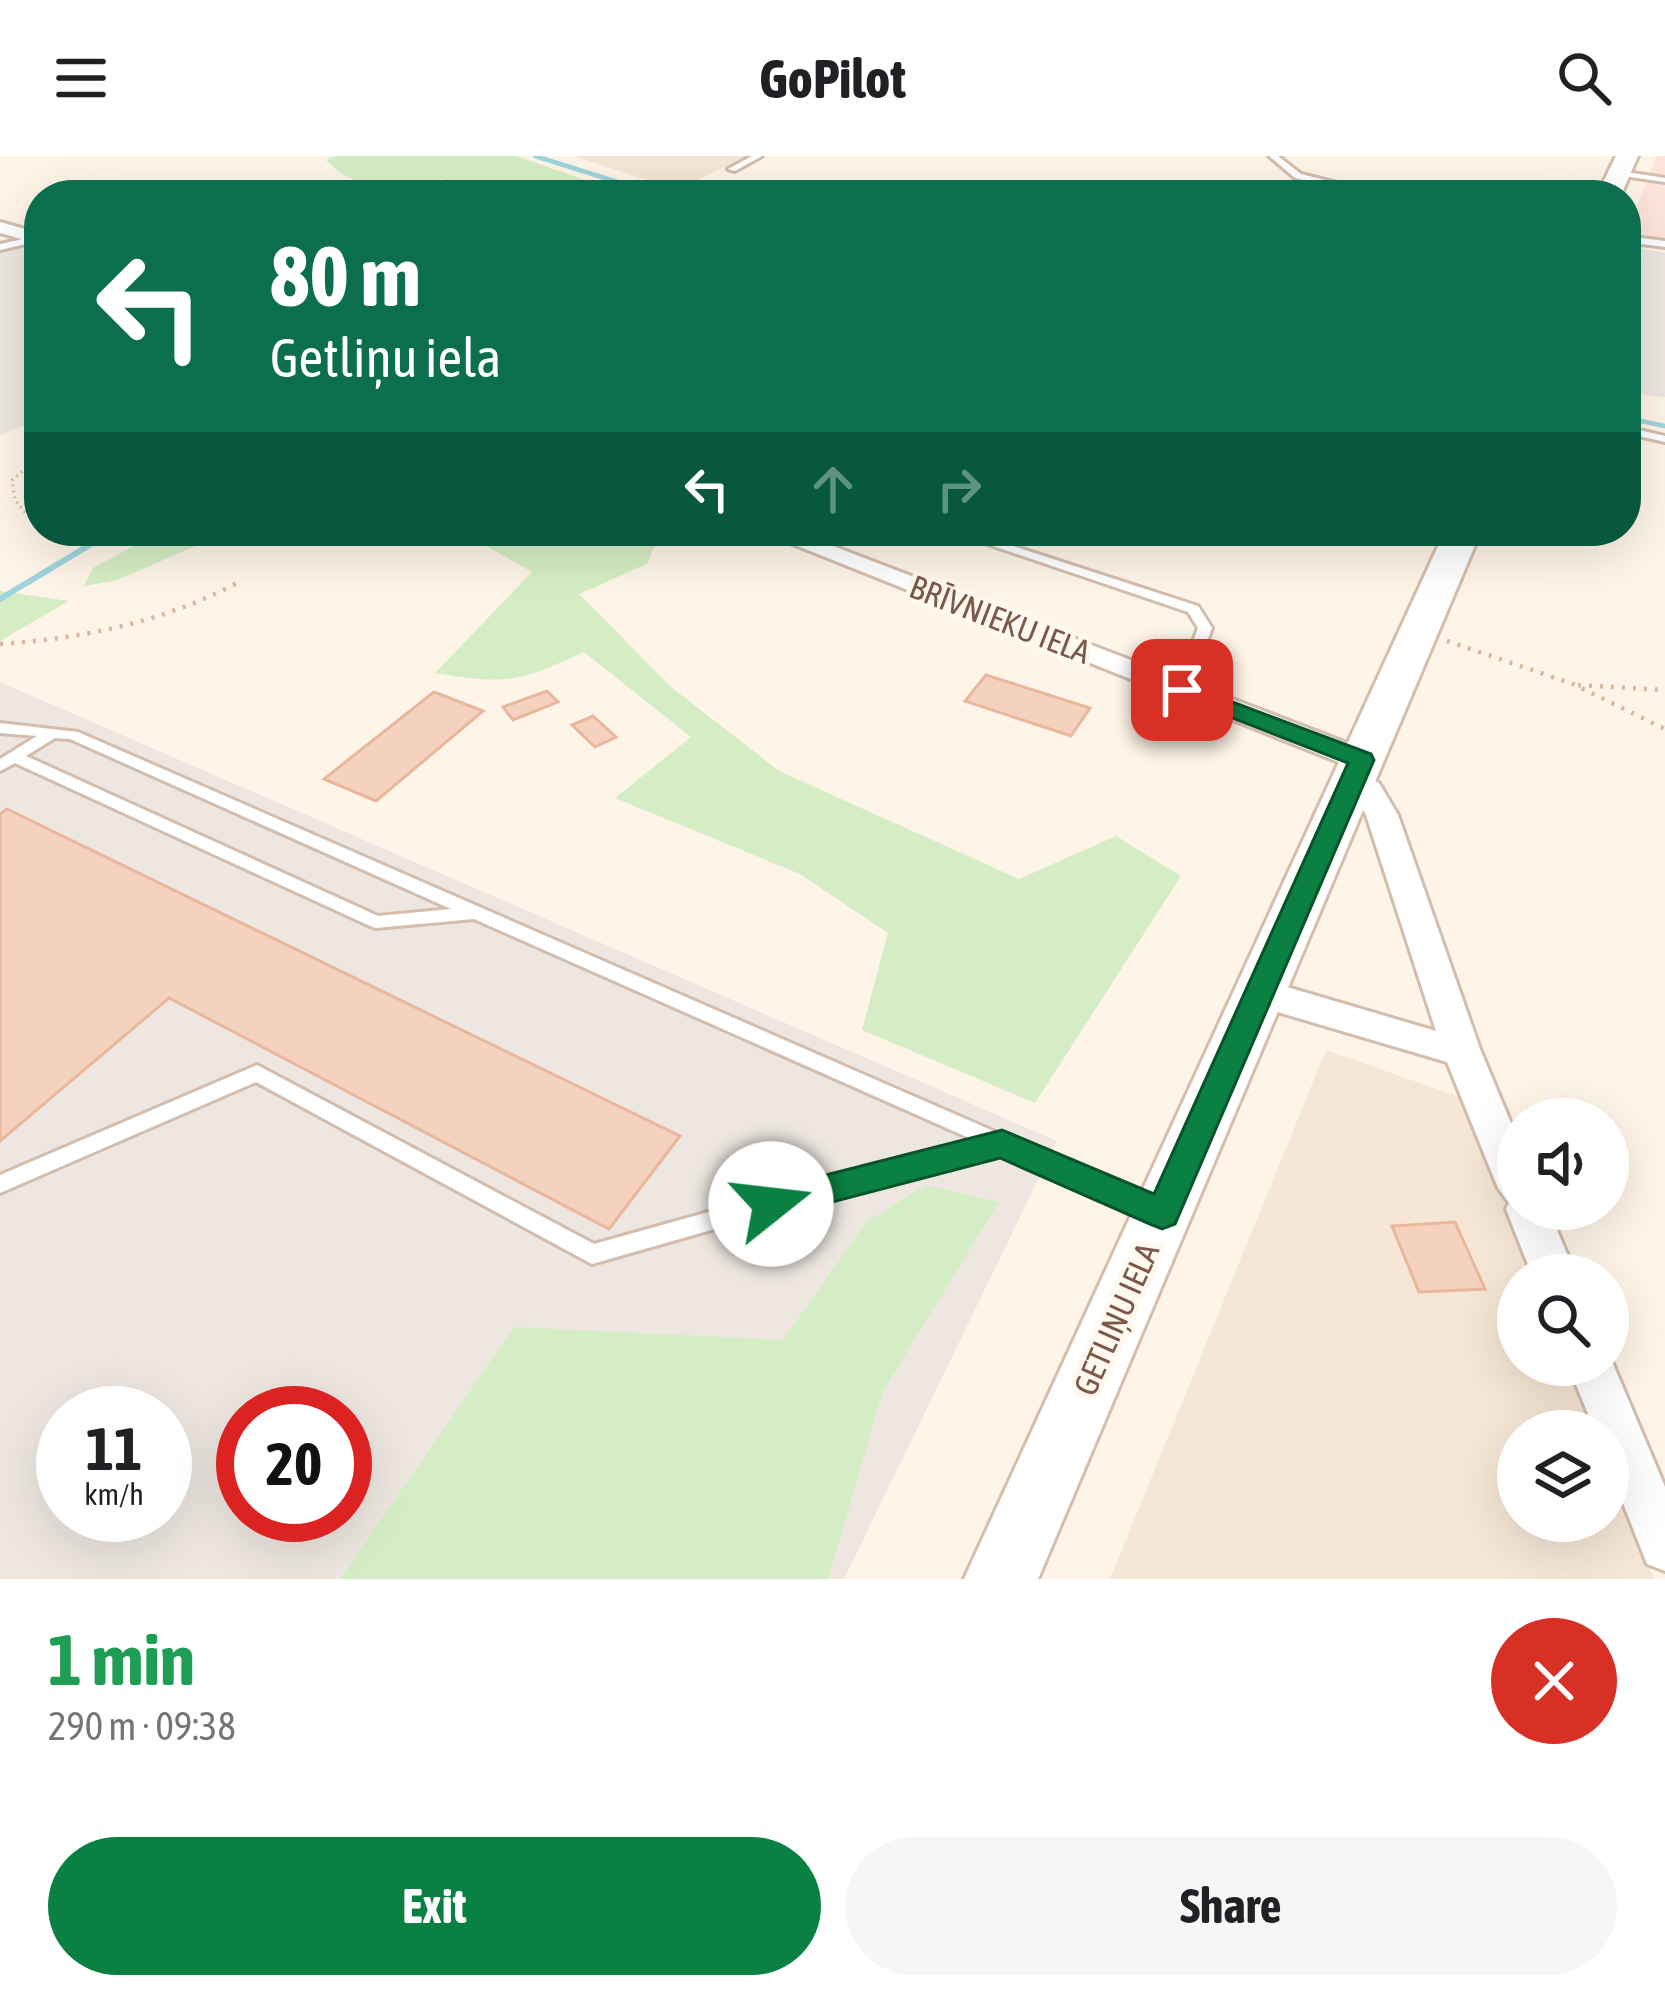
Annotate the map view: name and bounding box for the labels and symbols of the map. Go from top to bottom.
street label: BRĪVNIEKU IELA [904,567,1096,671]
pin [1131,639,1233,741]
position arrow [708,1141,834,1267]
street label: GETLIŅU IELA [1066,1236,1168,1401]
speed limit sign: 20 [216,1386,372,1542]

